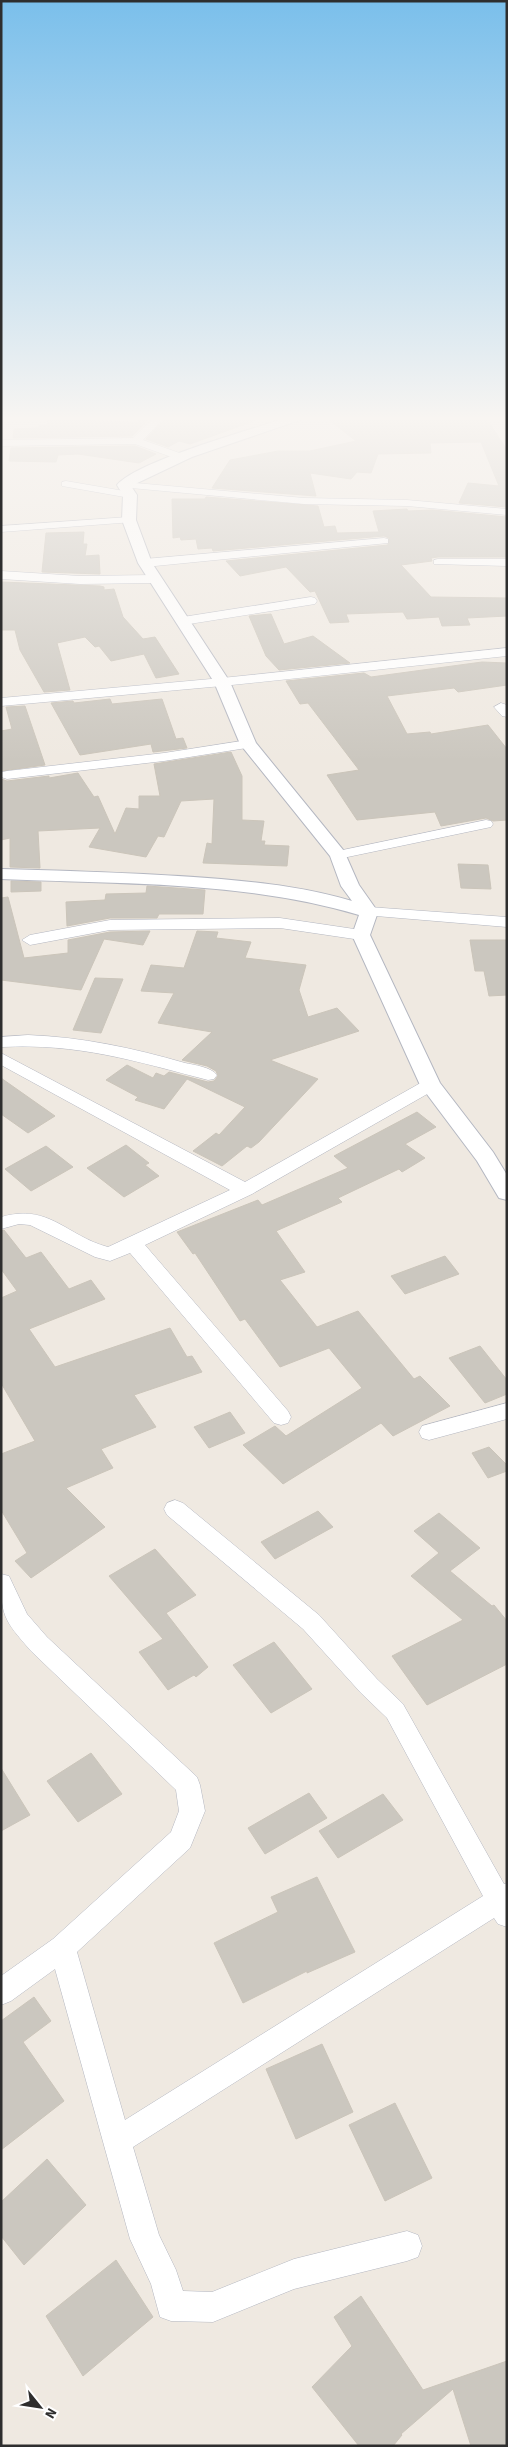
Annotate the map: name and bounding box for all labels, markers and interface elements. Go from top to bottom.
north arrow [15,2382,65,2432]
text: N [39,2404,61,2422]

